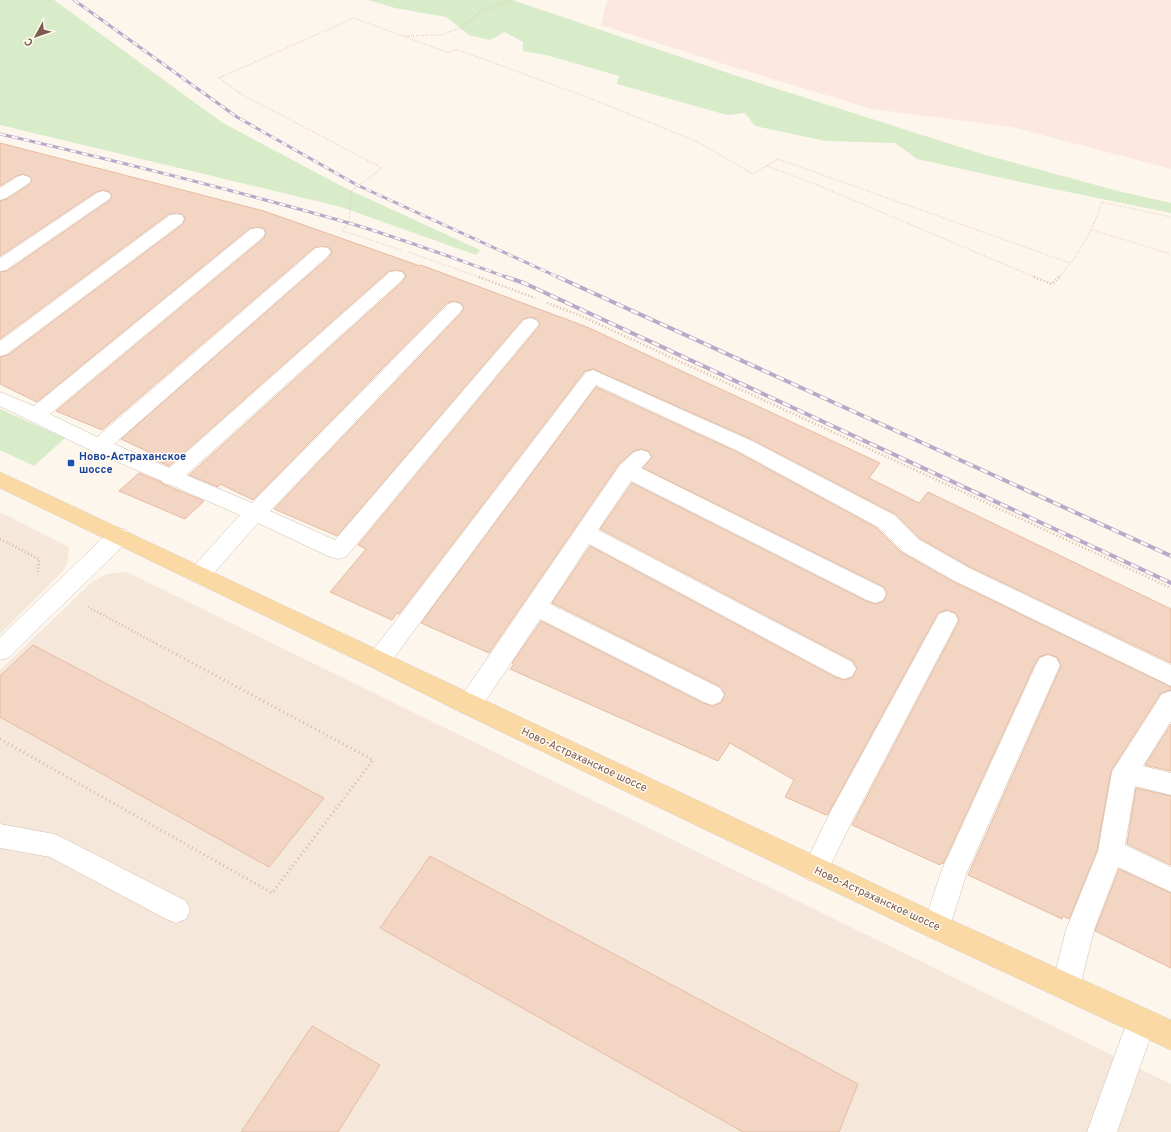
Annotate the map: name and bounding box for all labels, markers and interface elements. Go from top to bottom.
north arrow [16,16,56,56]
text: С [21,35,37,49]
place label: Ново-Астраханское шоссе [79,450,186,477]
marker: Ново-Астраханское шоссе [66,458,76,468]
street label: Ново-Астраханское шоссе [519,725,649,795]
street label: Ново-Астраханское шоссе [812,864,942,934]

